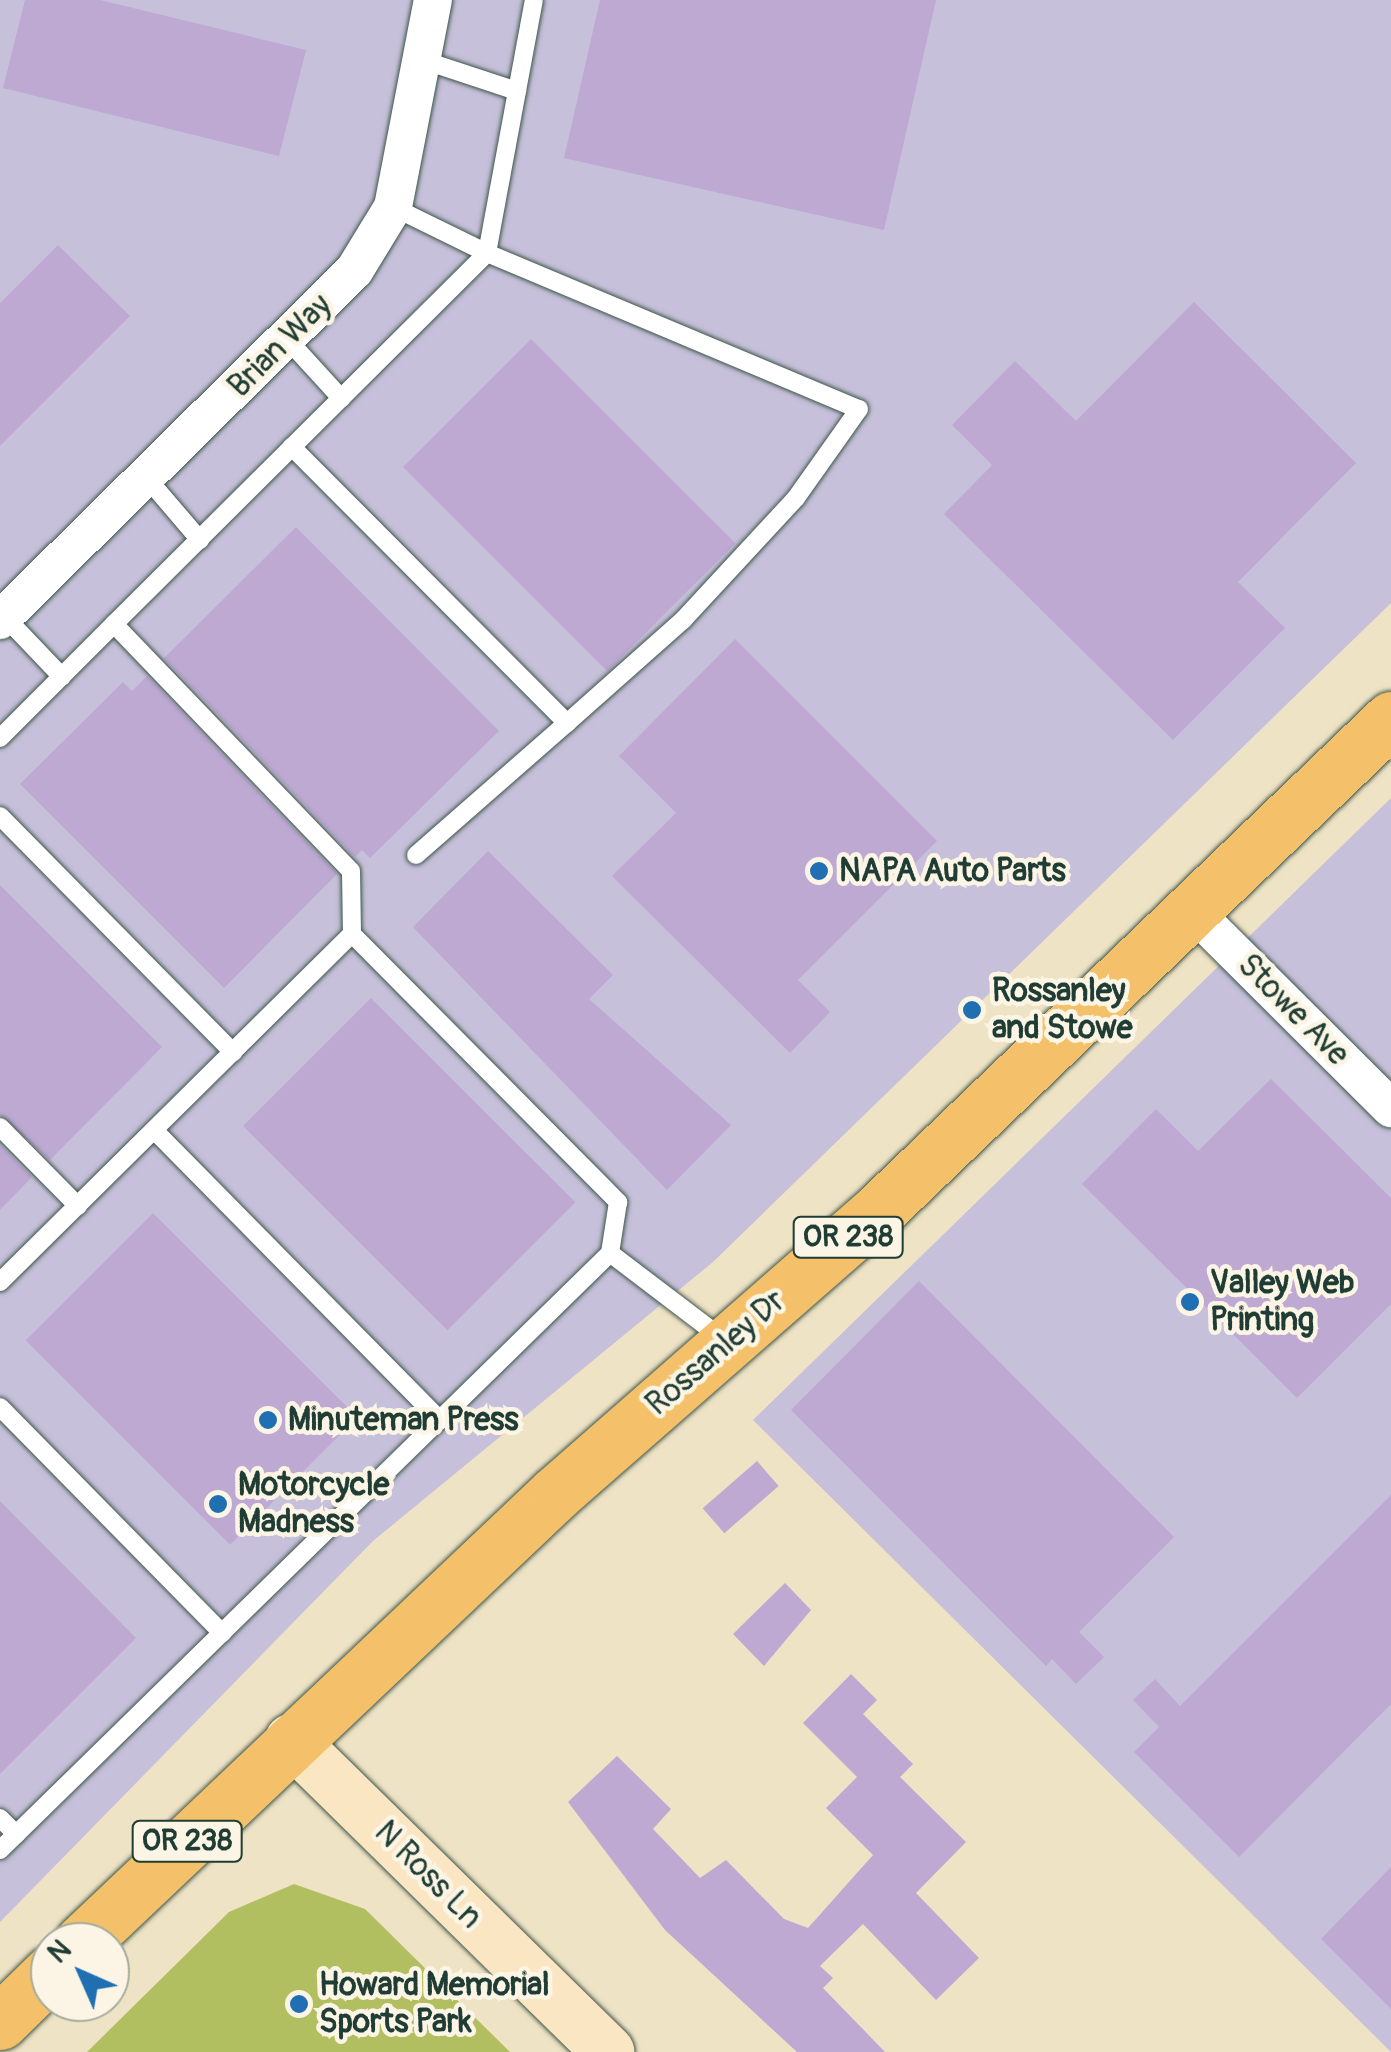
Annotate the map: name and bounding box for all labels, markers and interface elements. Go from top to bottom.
street label: Brian Way [220,286,340,406]
place label: NAPA Auto Parts [839,852,1066,890]
marker: NAPA Auto Parts [808,860,830,882]
street label: Stowe Ave [1229,946,1357,1074]
place label: Rossanley and Stowe [992,973,1132,1048]
marker: Rossanley and Stowe [961,999,983,1021]
road number: OR 238 [790,1212,906,1262]
place label: Valley Web Printing [1210,1265,1354,1340]
street label: Rossanley Dr [639,1282,793,1424]
marker: Valley Web Printing [1179,1291,1201,1313]
place label: Minuteman Press [288,1401,519,1439]
marker: Minuteman Press [257,1409,279,1431]
place label: Motorcycle Madness [238,1467,389,1542]
marker: Motorcycle Madness [207,1493,229,1515]
street label: N Ross Ln [366,1813,490,1937]
road number: OR 238 [130,1816,244,1866]
north arrow [30,1922,130,2022]
text: N [41,1933,79,1971]
place label: Howard Memorial Sports Park [319,1967,550,2042]
marker: Howard Memorial Sports Park [288,1993,310,2015]

